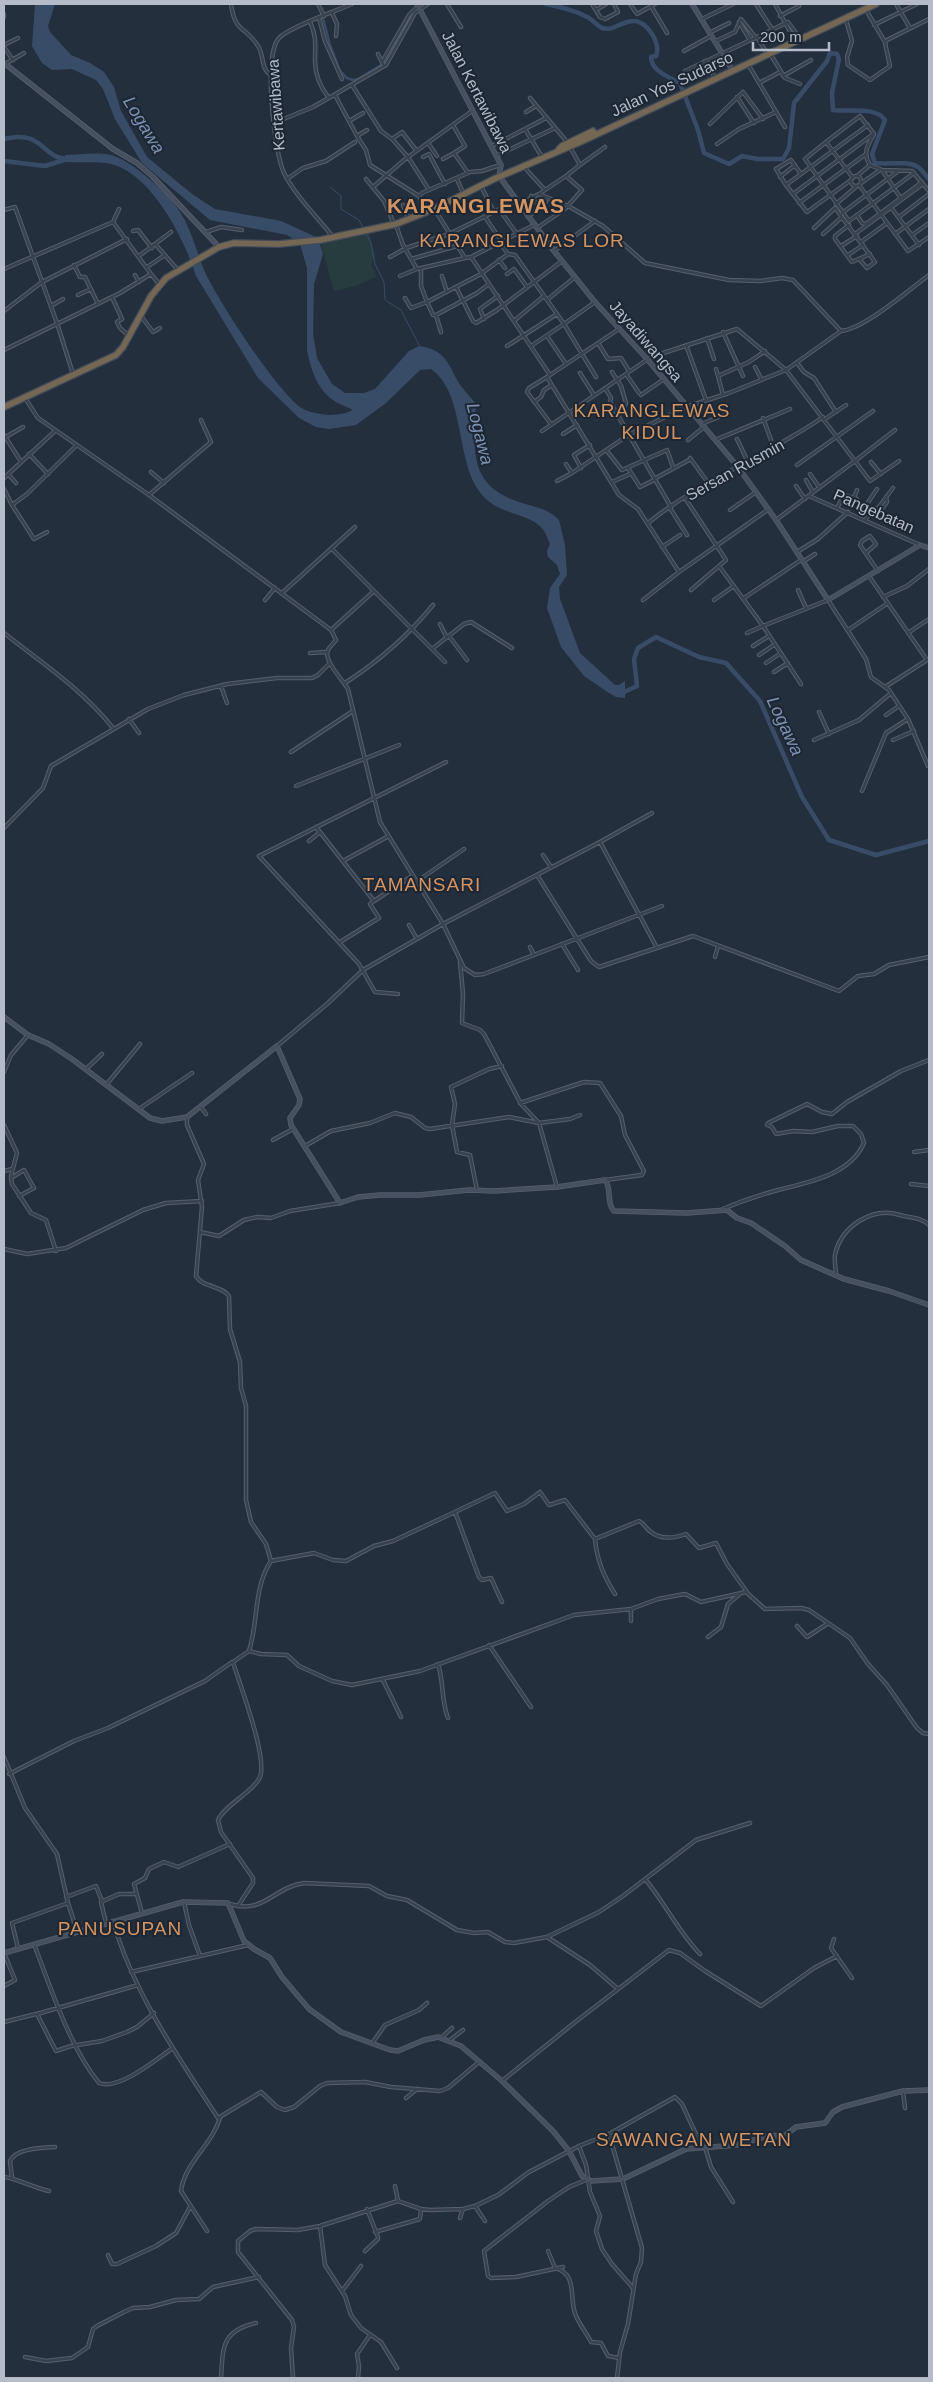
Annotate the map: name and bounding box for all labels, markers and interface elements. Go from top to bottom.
scale bar [753,20,829,52]
street label: Jalan Kertawibawa [439,28,515,156]
text: 200 m [760,28,802,45]
street label: Jalan Yos Sudarso [608,48,736,120]
street label: Kertawibawa [264,59,288,151]
water label: Logawa [119,93,169,157]
district label: KARANGLEWAS [387,194,565,217]
district label: KARANGLEWAS LOR [419,230,625,251]
street label: Jayadiwangsa [606,297,686,385]
district label: KARANGLEWAS KIDUL [573,400,731,443]
water label: Logawa [463,401,497,467]
street label: Sersan Rusmin [683,436,787,504]
street label: Pangebatan [831,486,917,536]
water label: Logawa [763,693,807,759]
district label: TAMANSARI [363,874,481,895]
district label: PANUSUPAN [58,1918,182,1939]
district label: SAWANGAN WETAN [596,2129,792,2150]

